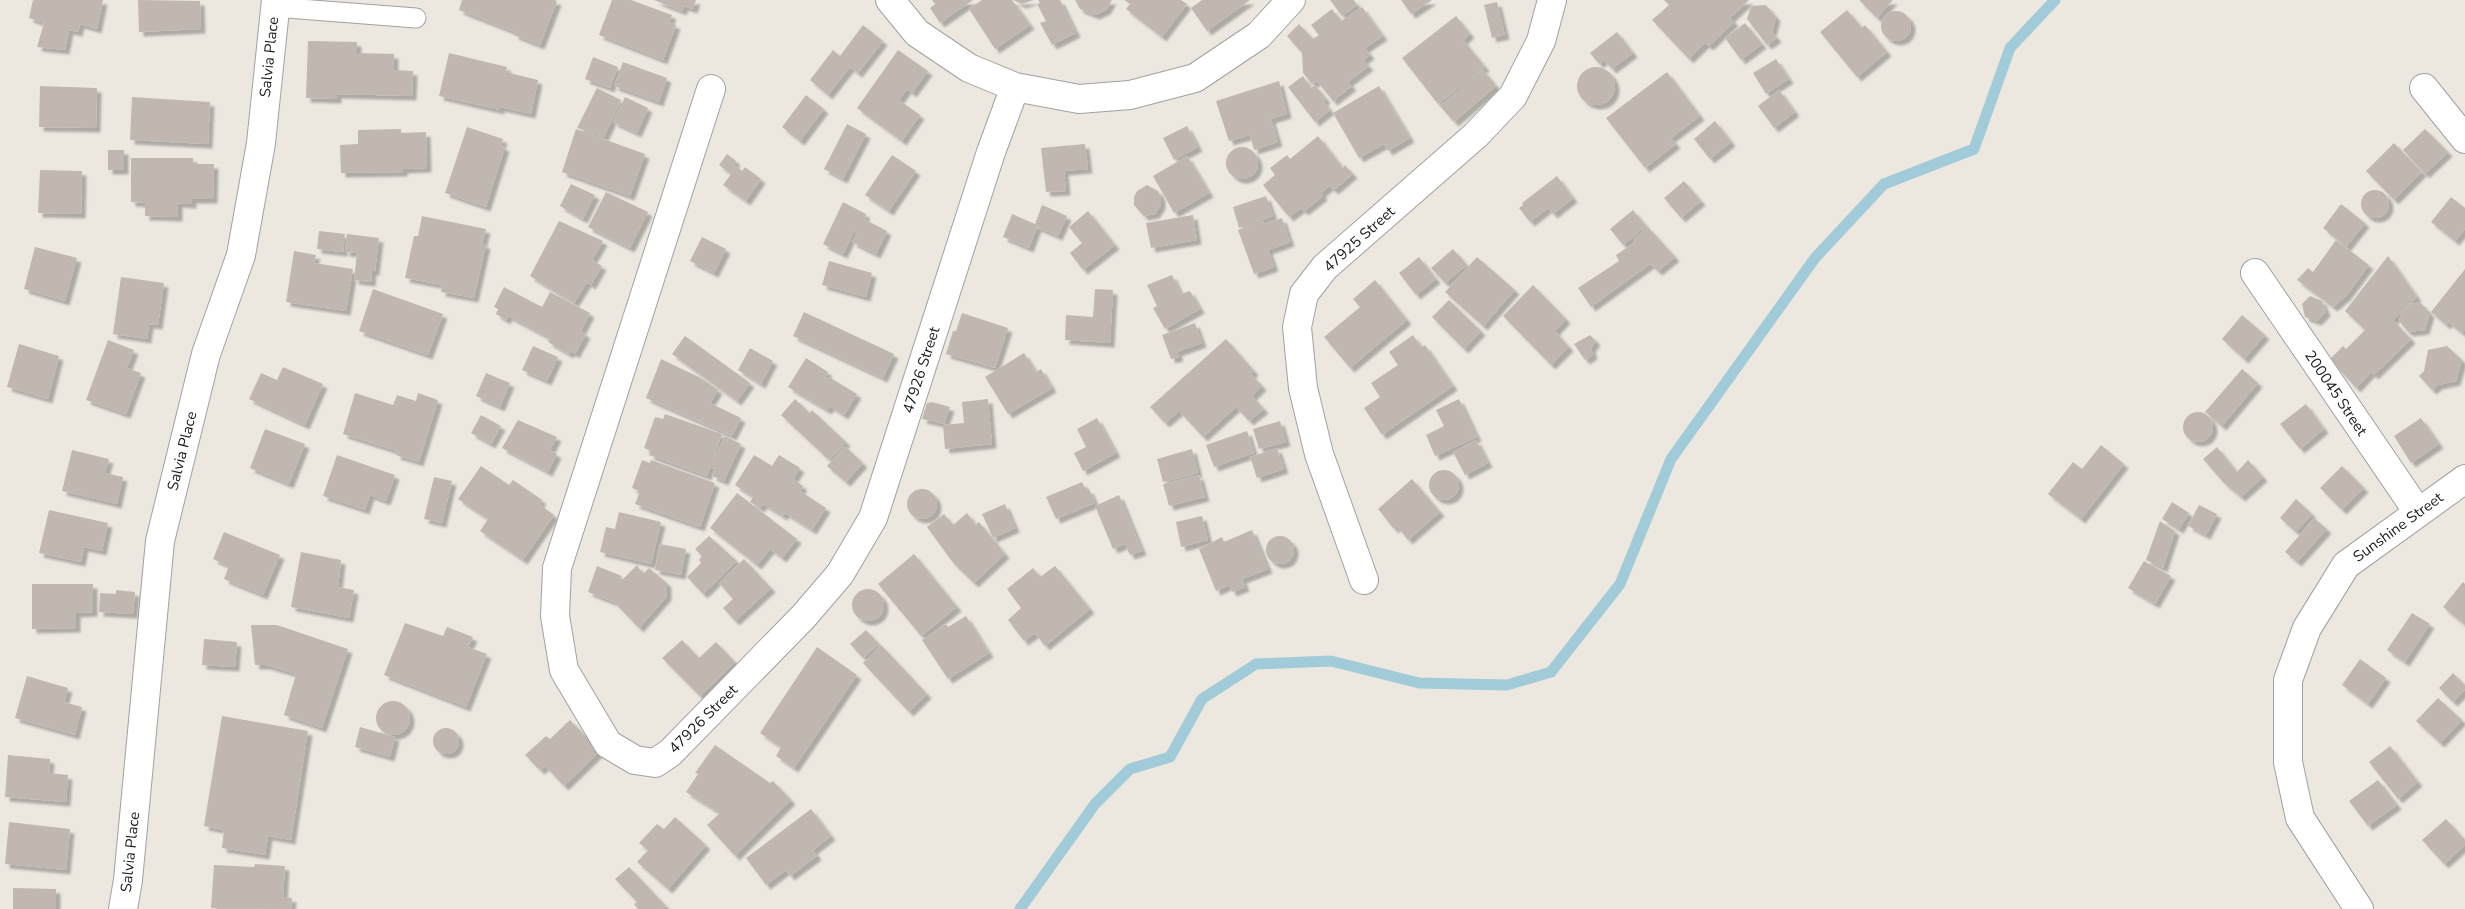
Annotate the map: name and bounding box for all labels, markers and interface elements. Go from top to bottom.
street label: Salvia Place [255,16,283,98]
street label: 47925 Street [1319,201,1400,276]
street label: 47926 Street [898,324,945,416]
street label: 200045 Street [2300,346,2372,440]
street label: Salvia Place [162,409,202,493]
street label: Sunshine Street [2349,487,2448,566]
street label: 47926 Street [664,680,742,758]
street label: Salvia Place [116,811,144,893]

